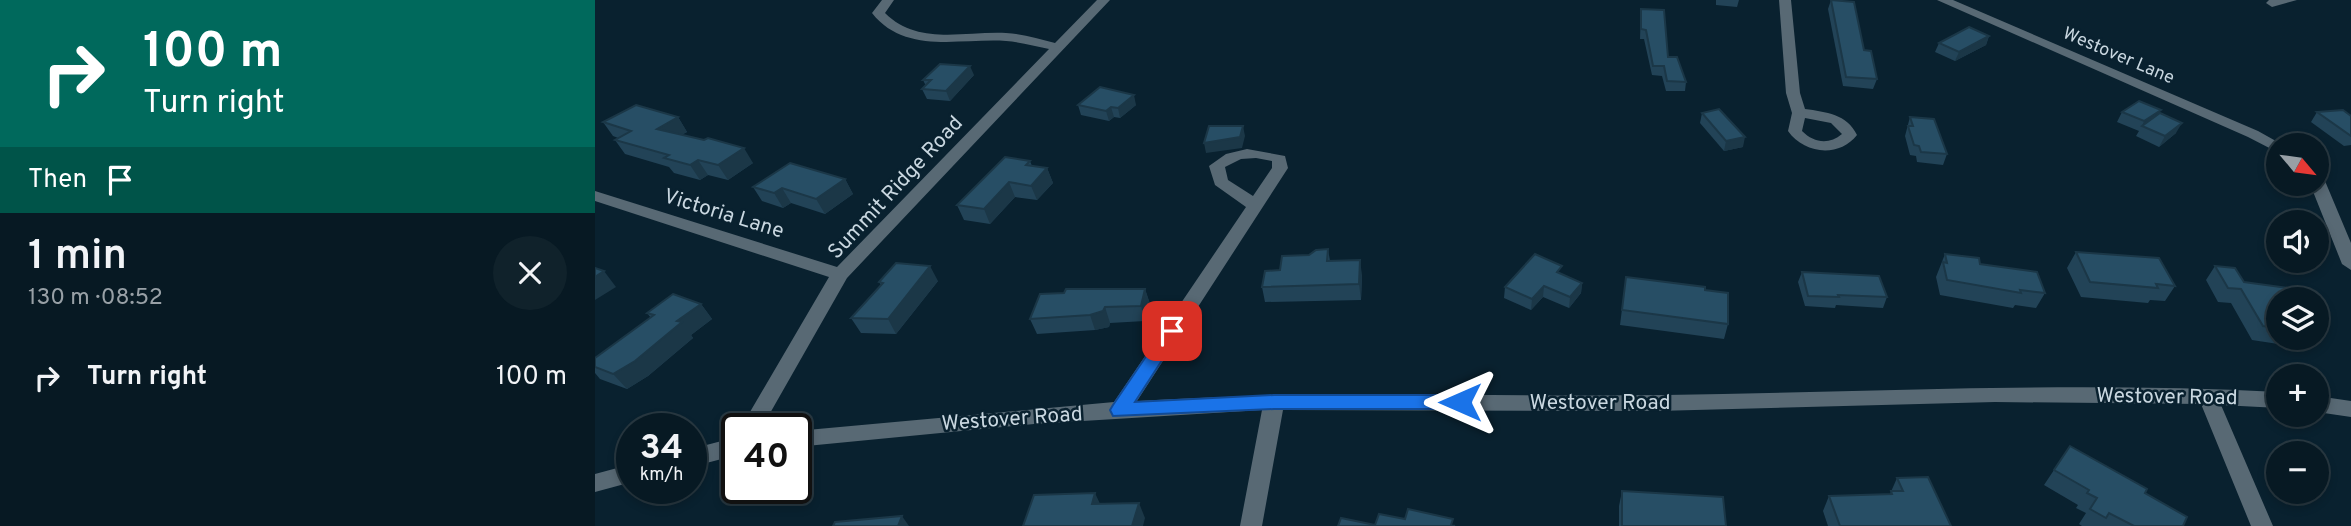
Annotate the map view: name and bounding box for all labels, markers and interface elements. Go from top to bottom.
text: 100 m [143,23,282,85]
street label: Westover Lane [2059,23,2178,90]
icon: right [28,28,119,119]
text: Turn right [143,84,285,124]
street label: Summit Ridge Road [823,111,969,265]
north arrow [2266,133,2329,196]
map controls [2266,133,2329,504]
icon: arrive [101,161,139,199]
text: Then [28,164,87,197]
street label: Victoria Lane [660,183,787,246]
button: sound [2266,210,2329,273]
text: 1 min [28,231,127,284]
button: close [493,236,567,310]
text: 130 m · 08:52 [28,284,163,313]
button: layers [2266,287,2329,350]
pin [1142,301,1202,361]
icon: arrive [1153,312,1191,350]
icon: right [28,359,66,397]
text: Turn right [87,361,207,394]
text: 100 m [496,361,567,394]
button: + [2266,364,2329,427]
position arrow [1423,365,1497,439]
street label: Westover Road [2096,383,2238,412]
street label: Westover Road [1529,390,1671,417]
street label: Westover Road [941,401,1083,438]
speed limit sign: 40 [721,413,812,504]
text: 34 [640,427,683,471]
button: − [2266,441,2329,504]
text: km/h [640,464,683,487]

